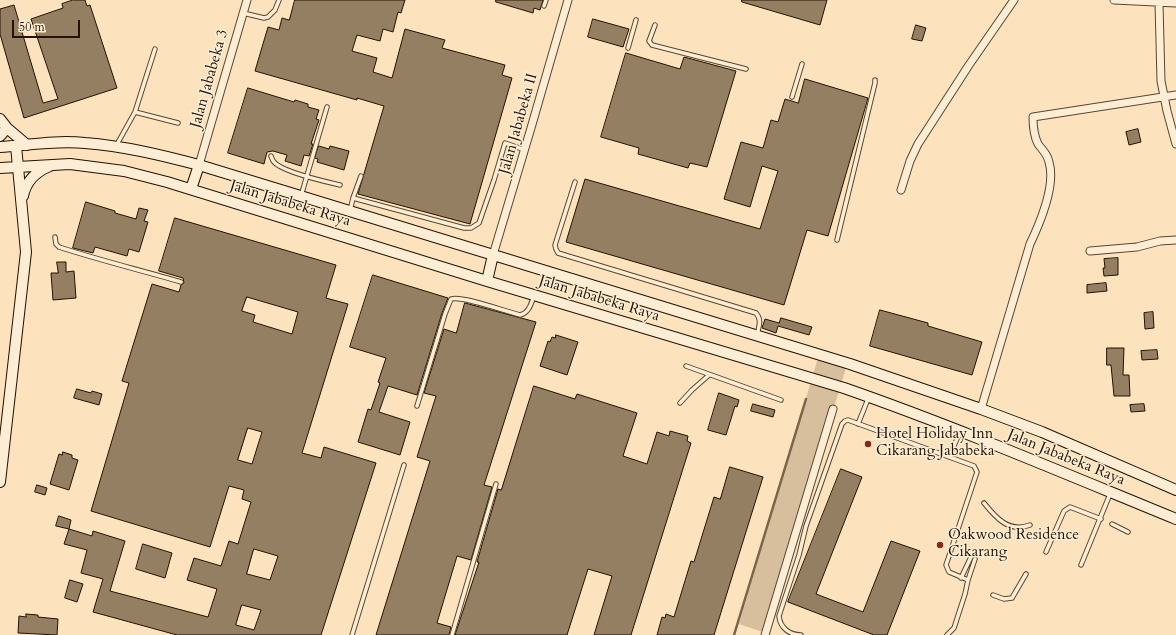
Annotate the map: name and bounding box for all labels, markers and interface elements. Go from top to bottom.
scale bar [14,12,82,38]
text: 50 m [19,19,45,35]
street label: Jalan Jababeka 3 [187,28,233,130]
street label: Jalan Jababeka II [496,71,542,177]
street label: Jalan Jababeka Raya [228,177,352,231]
street label: Jalan Jababeka Raya [537,272,661,326]
place label: Hotel Holiday Inn Cikarang Jababeka [876,426,995,461]
street label: Jalan Jababeka Raya [1005,426,1127,490]
marker: Hotel Holiday Inn Cikarang Jababeka [863,439,873,449]
place label: Oakwood Residence Cikarang [948,527,1079,562]
marker: Oakwood Residence Cikarang [935,540,945,550]

